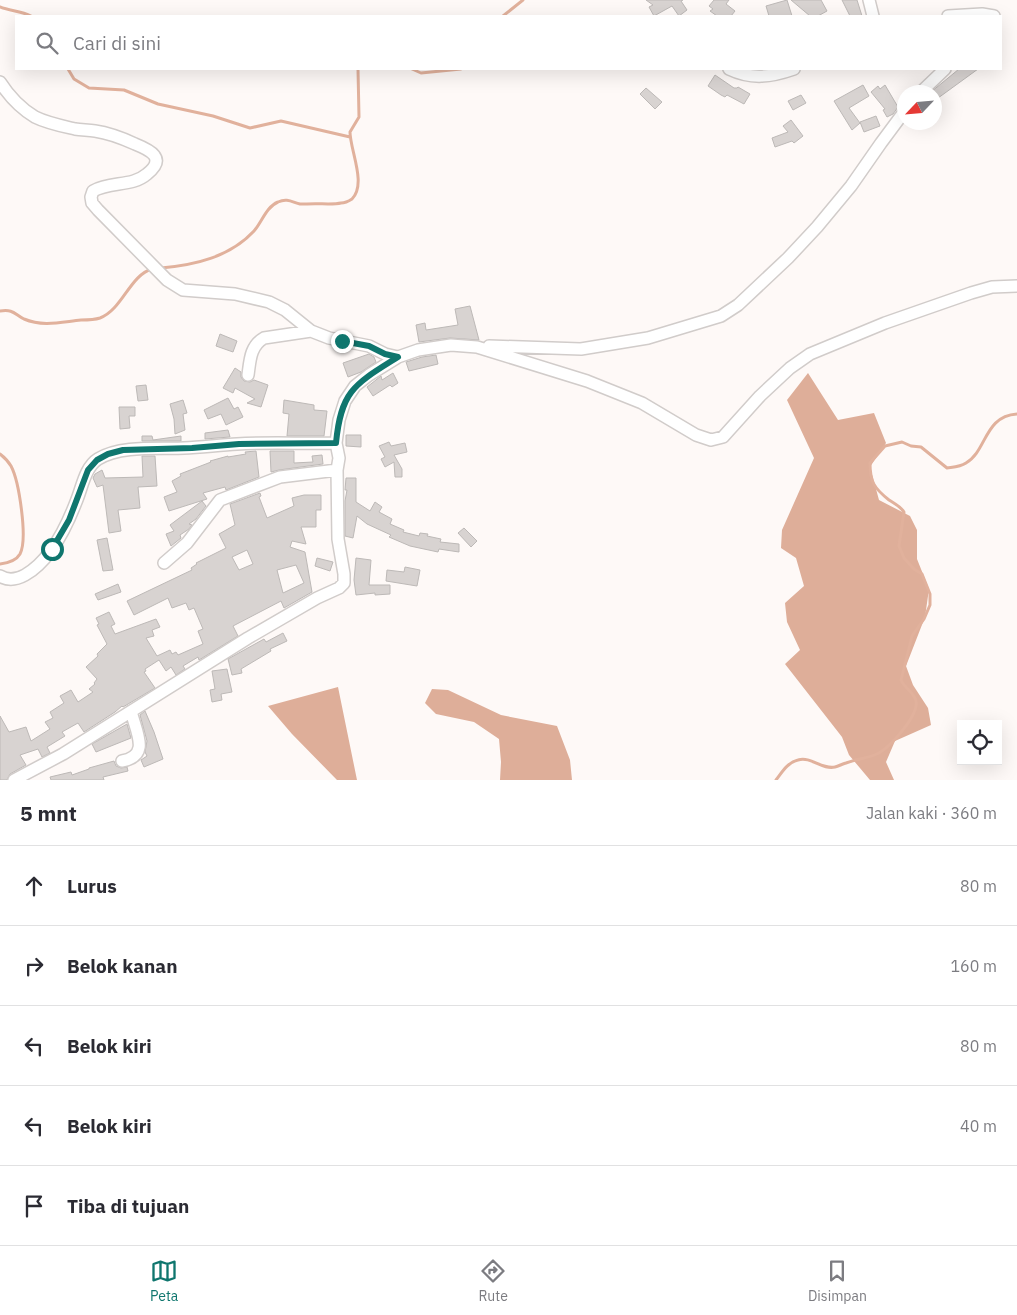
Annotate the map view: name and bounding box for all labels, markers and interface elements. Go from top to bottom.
search box [15,15,1002,70]
icon: search [33,29,61,57]
text: Cari di sini [73,31,161,55]
north arrow [897,85,942,130]
route end [331,330,354,353]
route start [41,538,64,561]
map controls [957,720,1002,765]
button: locate [957,720,1002,765]
text: 5 mnt [20,799,77,827]
text: Jalan kaki · 360 m [866,803,997,823]
icon: ahead [20,872,48,900]
text: Lurus [67,874,117,898]
text: 80 m [960,876,997,896]
icon: right [20,952,48,980]
text: Belok kanan [67,954,178,978]
text: 160 m [950,956,997,976]
icon: left [20,1032,48,1060]
text: Belok kiri [67,1034,152,1058]
text: 80 m [960,1036,997,1056]
icon: left [20,1112,48,1140]
text: Belok kiri [67,1114,152,1138]
text: 40 m [960,1116,997,1136]
icon: arrive [20,1192,48,1220]
text: Tiba di tujuan [67,1194,189,1218]
tab: Peta [150,1257,178,1305]
tab: Rute [478,1257,508,1305]
tab: Disimpan [808,1257,867,1305]

